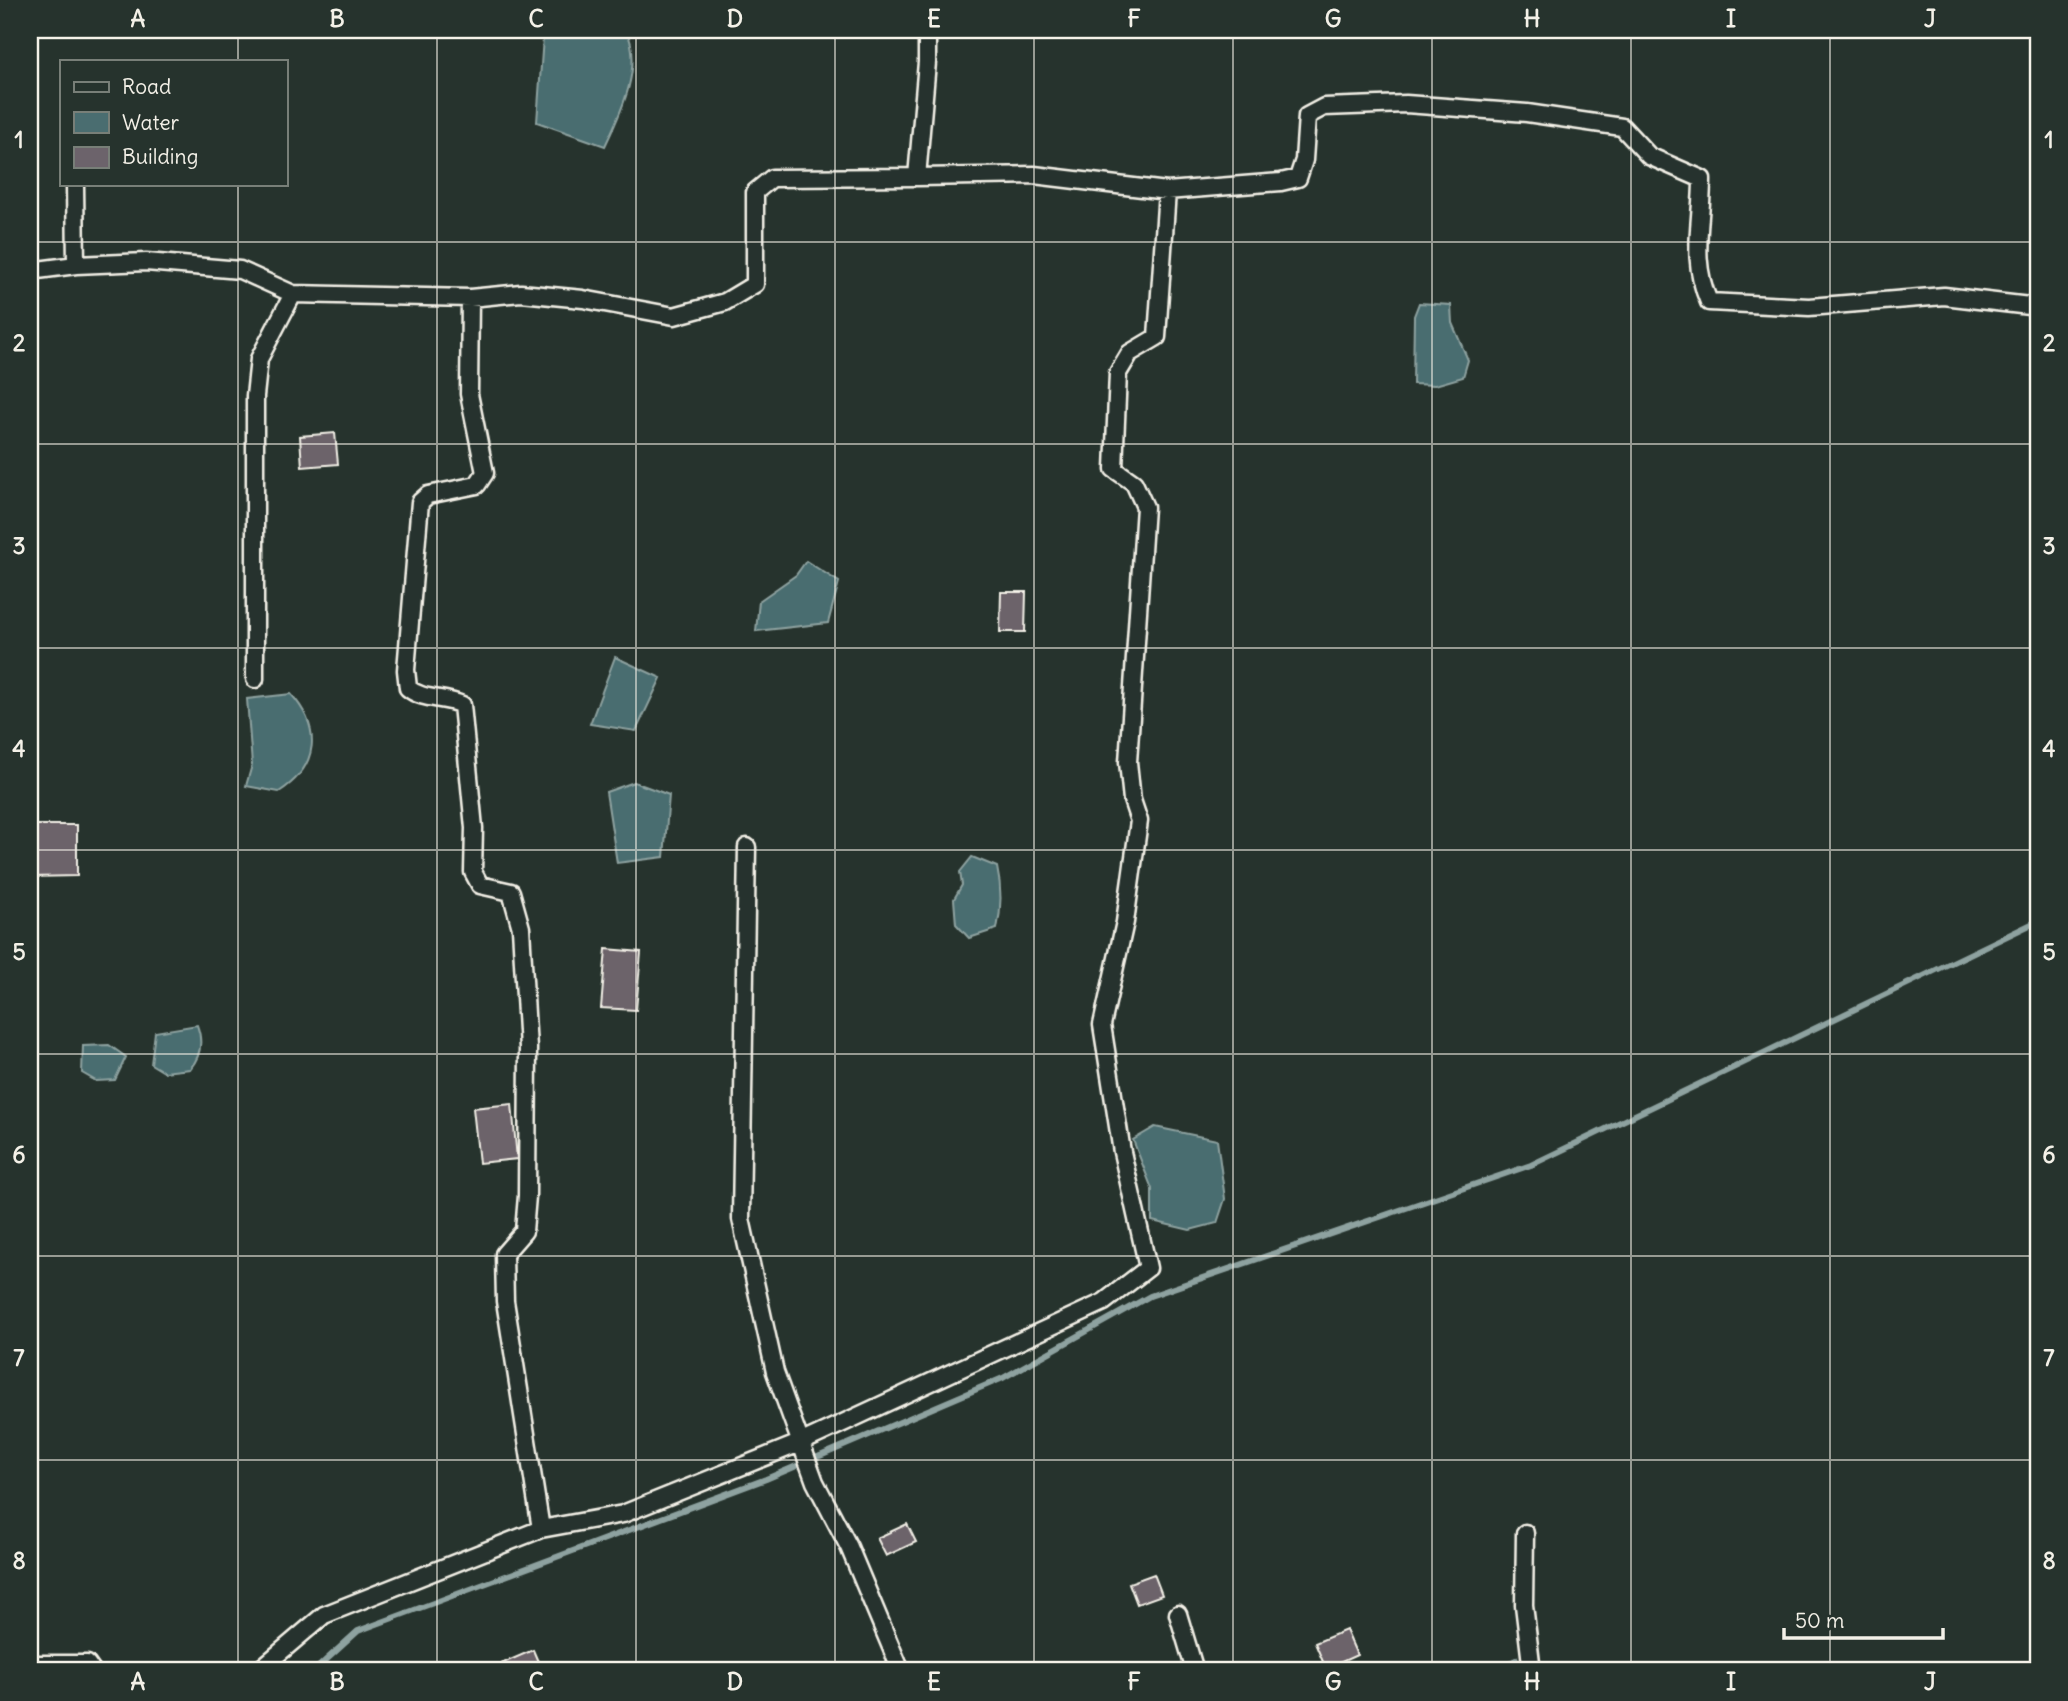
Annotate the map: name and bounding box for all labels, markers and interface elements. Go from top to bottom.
text: A [131,4,146,33]
text: B [329,4,345,33]
text: C [528,4,544,33]
text: D [727,4,743,33]
text: E [927,4,941,33]
text: F [1127,4,1141,33]
text: G [1325,4,1341,33]
text: H [1524,4,1540,33]
text: I [1726,4,1736,33]
text: J [1924,4,1936,33]
legend [60,60,287,186]
text: Road [122,73,171,100]
text: Water [122,109,180,136]
text: 1 [14,125,24,154]
text: 1 [2044,125,2054,154]
text: Building [122,143,198,170]
text: 2 [13,328,26,357]
text: 2 [2043,328,2056,357]
text: 3 [12,531,26,560]
text: 3 [2042,531,2056,560]
text: 4 [12,734,26,763]
text: 4 [2042,734,2056,763]
text: 5 [12,937,26,966]
text: 5 [2042,937,2056,966]
text: 6 [12,1140,26,1169]
text: 6 [2042,1140,2056,1169]
text: 7 [13,1343,25,1372]
text: 7 [2043,1343,2055,1372]
text: 8 [12,1546,26,1575]
text: 8 [2042,1546,2056,1575]
scale bar [1784,1596,1944,1640]
text: 50 m [1795,1607,1844,1634]
text: A [131,1667,146,1696]
text: B [329,1667,345,1696]
text: C [528,1667,544,1696]
text: D [727,1667,743,1696]
text: E [927,1667,941,1696]
text: F [1127,1667,1141,1696]
text: G [1325,1667,1341,1696]
text: H [1524,1667,1540,1696]
text: I [1726,1667,1736,1696]
text: J [1924,1667,1936,1696]

